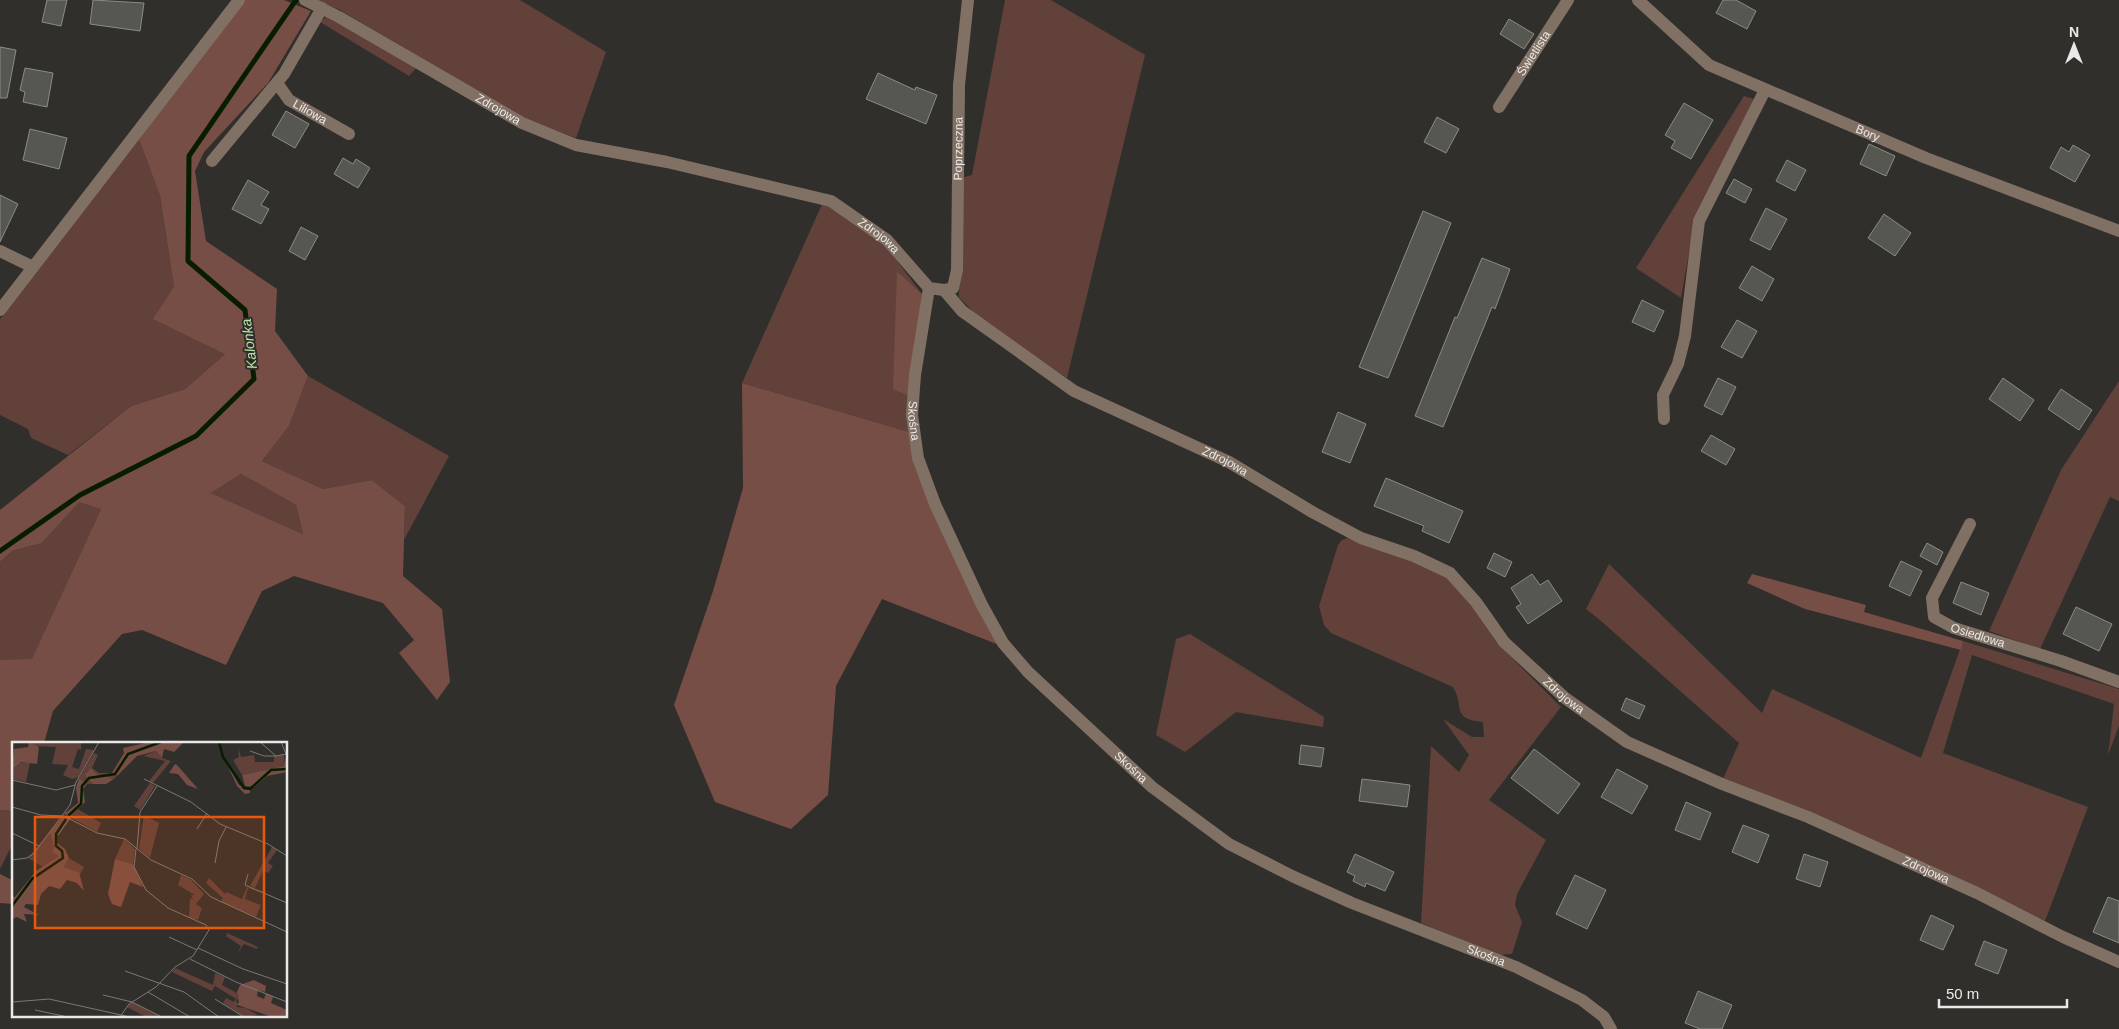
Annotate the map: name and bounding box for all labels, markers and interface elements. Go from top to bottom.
north arrow [2049,20,2099,70]
text: N [2069,24,2079,40]
street label: Świetlista [1513,28,1553,78]
street label: Zdrojowa [473,91,523,128]
street label: Liliowa [291,97,330,127]
street label: Poprzeczna [951,117,966,180]
street label: Bory [1854,122,1882,144]
street label: Zdrojowa [855,215,903,257]
water label: Kalonka [238,318,260,370]
street label: Skośna [905,400,923,442]
street label: Zdrojowa [1200,444,1251,479]
street label: Osiedlowa [1949,620,2007,650]
street label: Zdrojowa [1540,674,1587,717]
inset map [12,742,288,1016]
street label: Skośna [1111,749,1150,786]
street label: Zdrojowa [1901,854,1952,887]
street label: Skośna [1465,941,1507,969]
scale bar [1939,976,2066,1008]
text: 50 m [1946,985,1979,1002]

